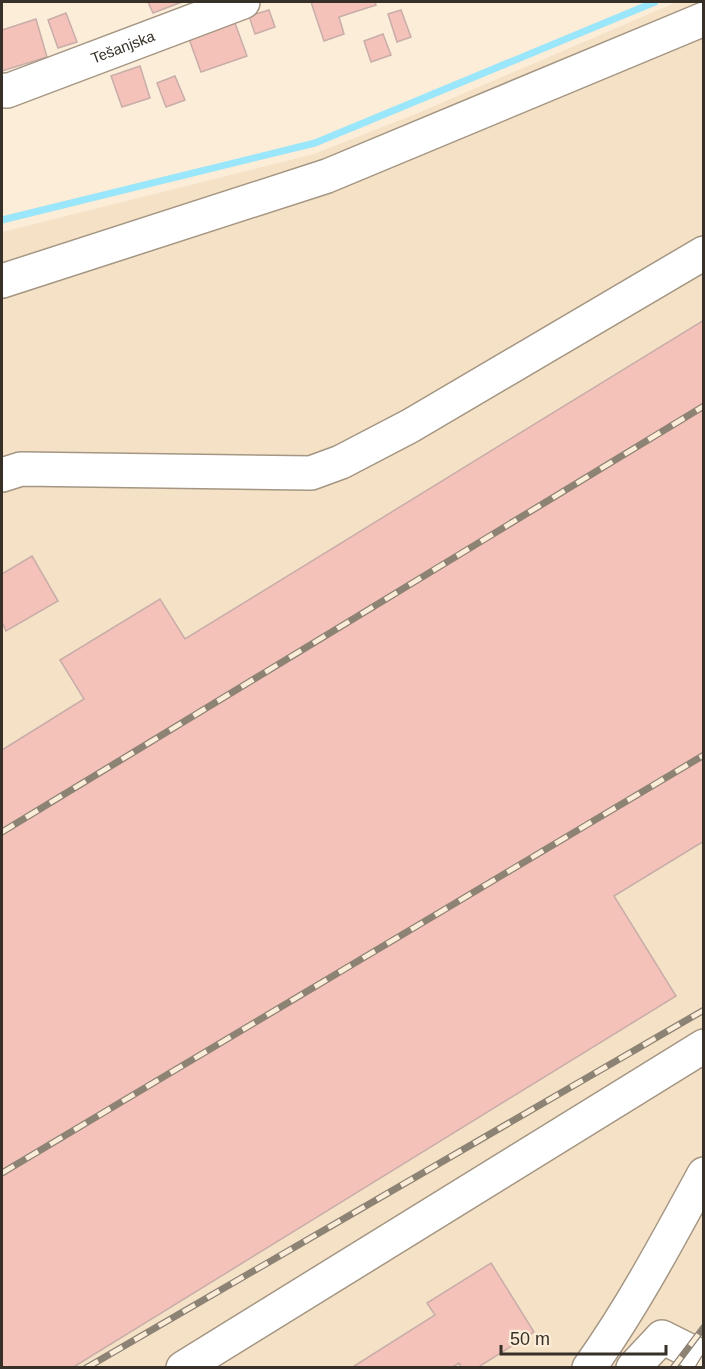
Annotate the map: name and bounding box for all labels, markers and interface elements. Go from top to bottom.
street label: Tešanjska [89,27,158,67]
scale bar [501,1318,666,1356]
text: 50 m [510,1329,550,1349]

